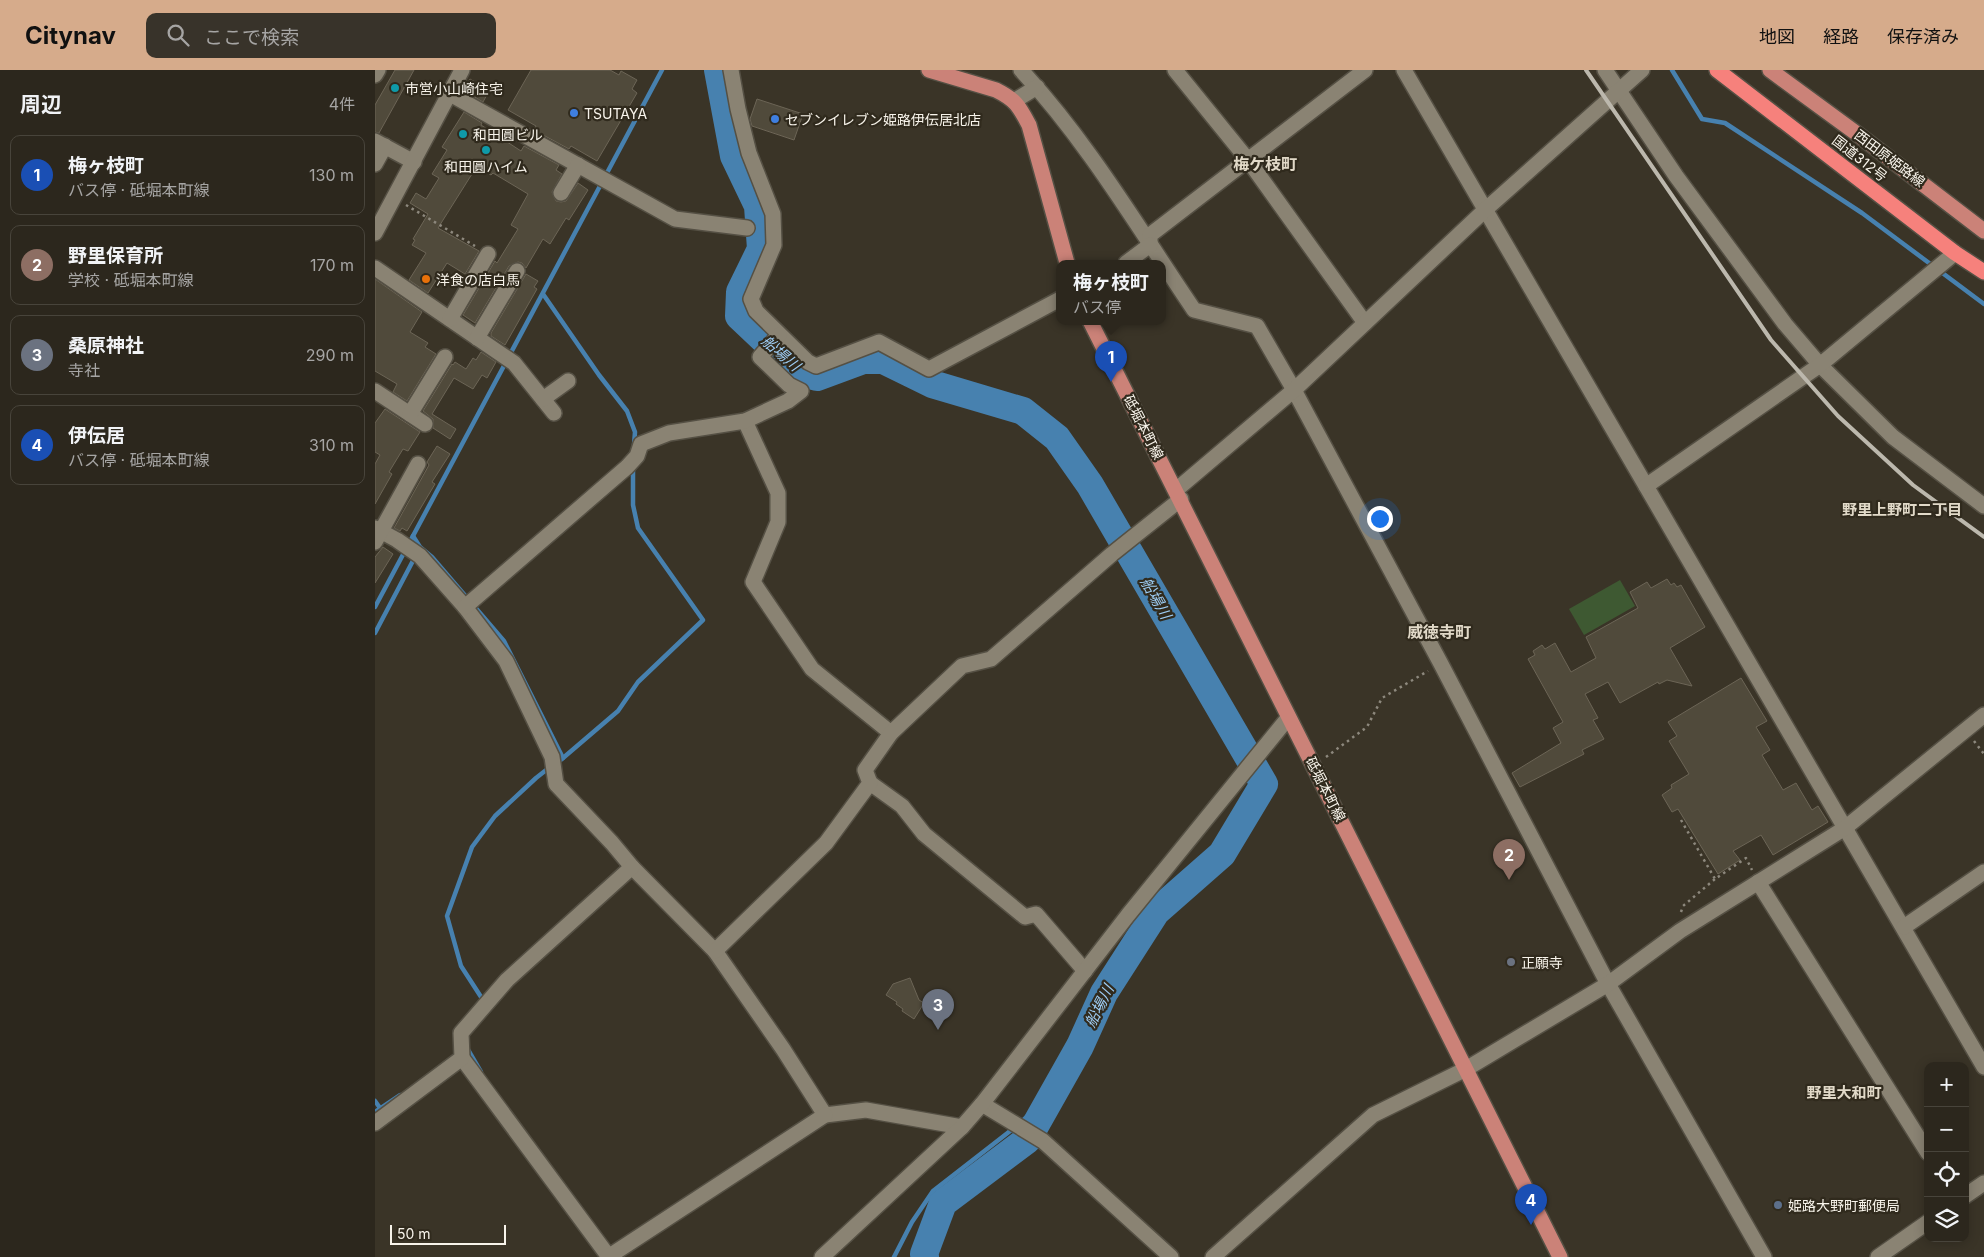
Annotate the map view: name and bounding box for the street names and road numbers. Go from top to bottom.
street label: 西田原姫路線 [1851,126,1929,190]
street label: 国道312号 [1829,131,1891,185]
street label: 砥堀本町線 [1121,392,1167,462]
street label: 砥堀本町線 [1303,754,1349,824]

